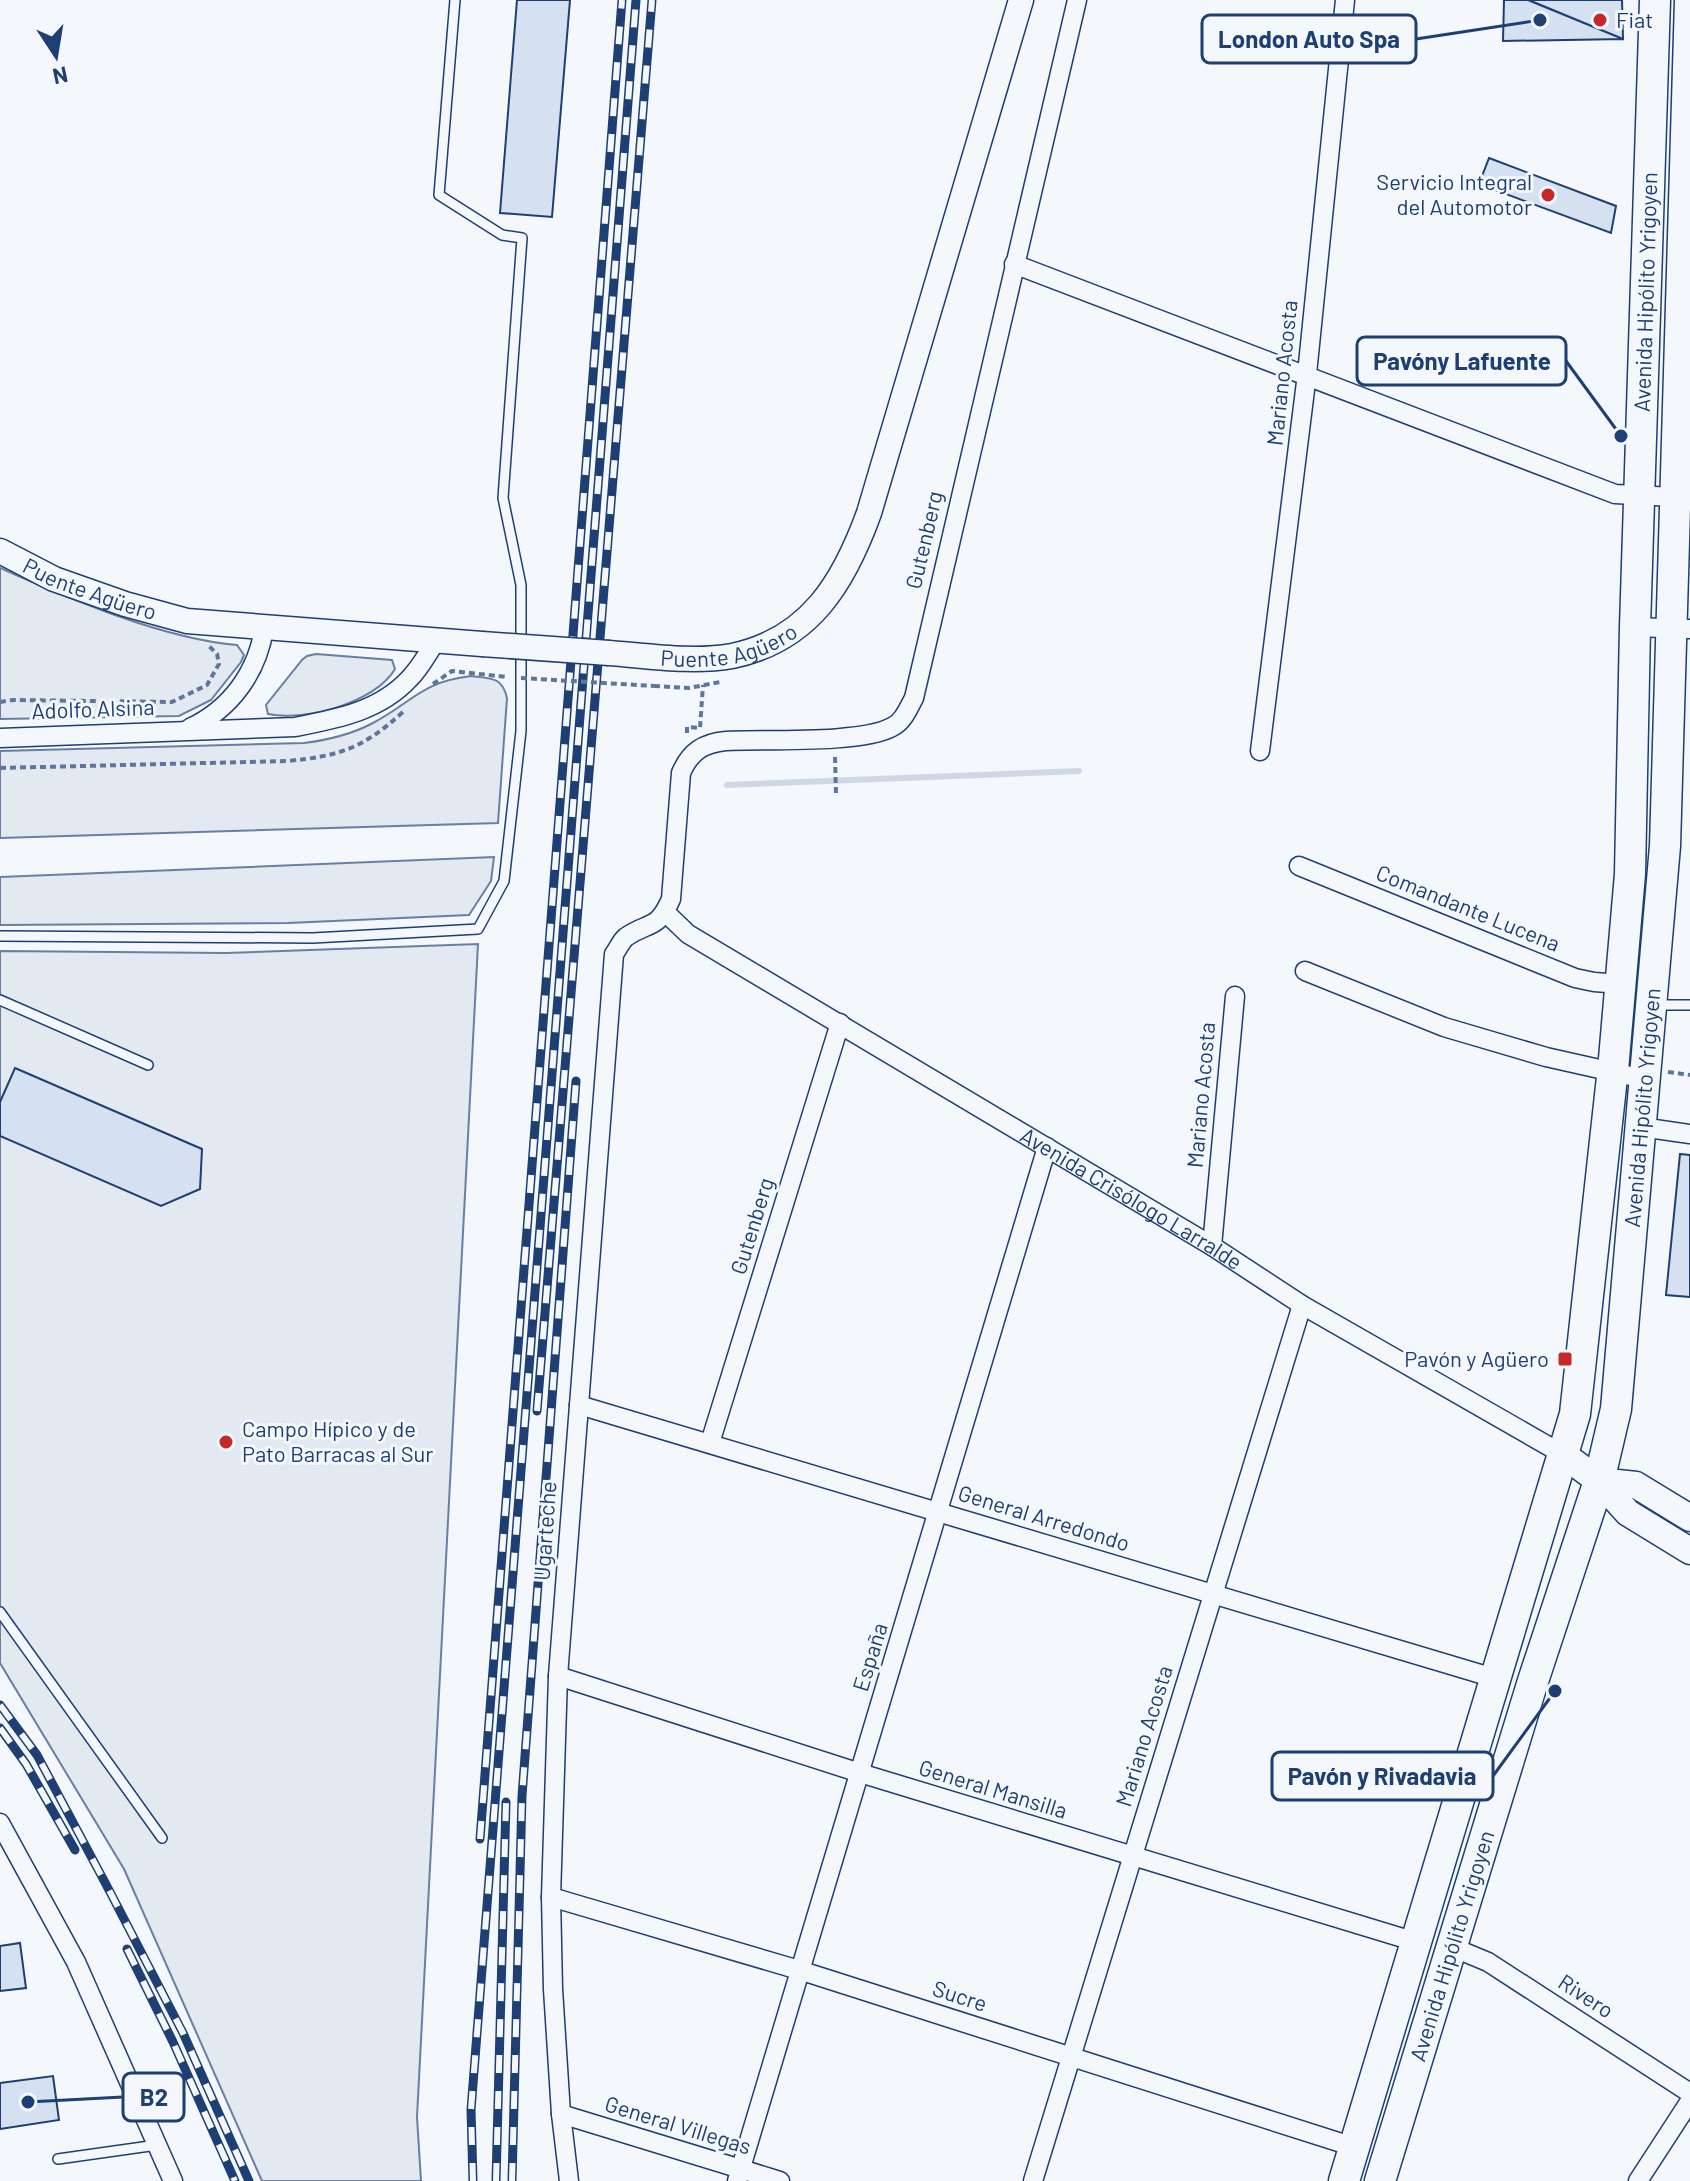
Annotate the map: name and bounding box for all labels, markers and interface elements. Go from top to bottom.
place label: Fiat [1616,6,1653,32]
marker: Fiat [1591,11,1609,29]
callout: London Auto Spa [1202,15,1416,63]
north arrow [16,16,96,96]
text: London Auto Spa [1218,24,1400,53]
text: N [51,62,70,91]
place label: Servicio Integral del Automotor [1376,168,1532,219]
street label: Avenida Hipólito Yrigoyen [1628,172,1662,412]
marker: Servicio Integral del Automotor [1539,186,1557,204]
street label: Mariano Acosta [1260,299,1302,447]
callout: Pavóny Lafuente [1357,337,1566,385]
text: Pavóny Lafuente [1373,346,1551,375]
street label: Gutenberg [899,488,947,591]
street label: Puente Agüero [19,551,160,624]
street label: Puente Agüero [660,617,801,671]
street label: Adolfo Alsina [31,693,155,723]
street label: Comandante Lucena [1373,858,1564,956]
street label: Avenida Hipólito Yrigoyen [1618,987,1665,1228]
street label: Mariano Acosta [1181,1021,1219,1169]
street label: Avenida Crisólogo Larralde [1016,1121,1248,1274]
street label: Gutenberg [724,1174,778,1277]
place label: Pavón y Agüero [1404,1345,1549,1371]
marker: Pavón y Agüero [1556,1350,1574,1368]
place label: Campo Hípico y de Pato Barracas al Sur [242,1415,433,1466]
marker: Campo Hípico y de Pato Barracas al Sur [217,1433,235,1451]
street label: General Arredondo [955,1479,1133,1555]
street label: Ugarteche [528,1480,560,1582]
street label: España [846,1619,892,1694]
street label: Mariano Acosta [1109,1662,1177,1809]
callout: Pavón y Rivadavia [1272,1752,1493,1800]
street label: General Mansilla [916,1753,1071,1823]
text: Pavón y Rivadavia [1288,1761,1476,1790]
street label: Avenida Hipólito Yrigoyen [1403,1827,1499,2064]
street label: Rivero [1554,1968,1619,2023]
street label: Sucre [930,1974,991,2016]
callout: B2 [123,2073,184,2121]
text: B2 [140,2082,168,2111]
street label: General Villegas [602,2089,754,2159]

